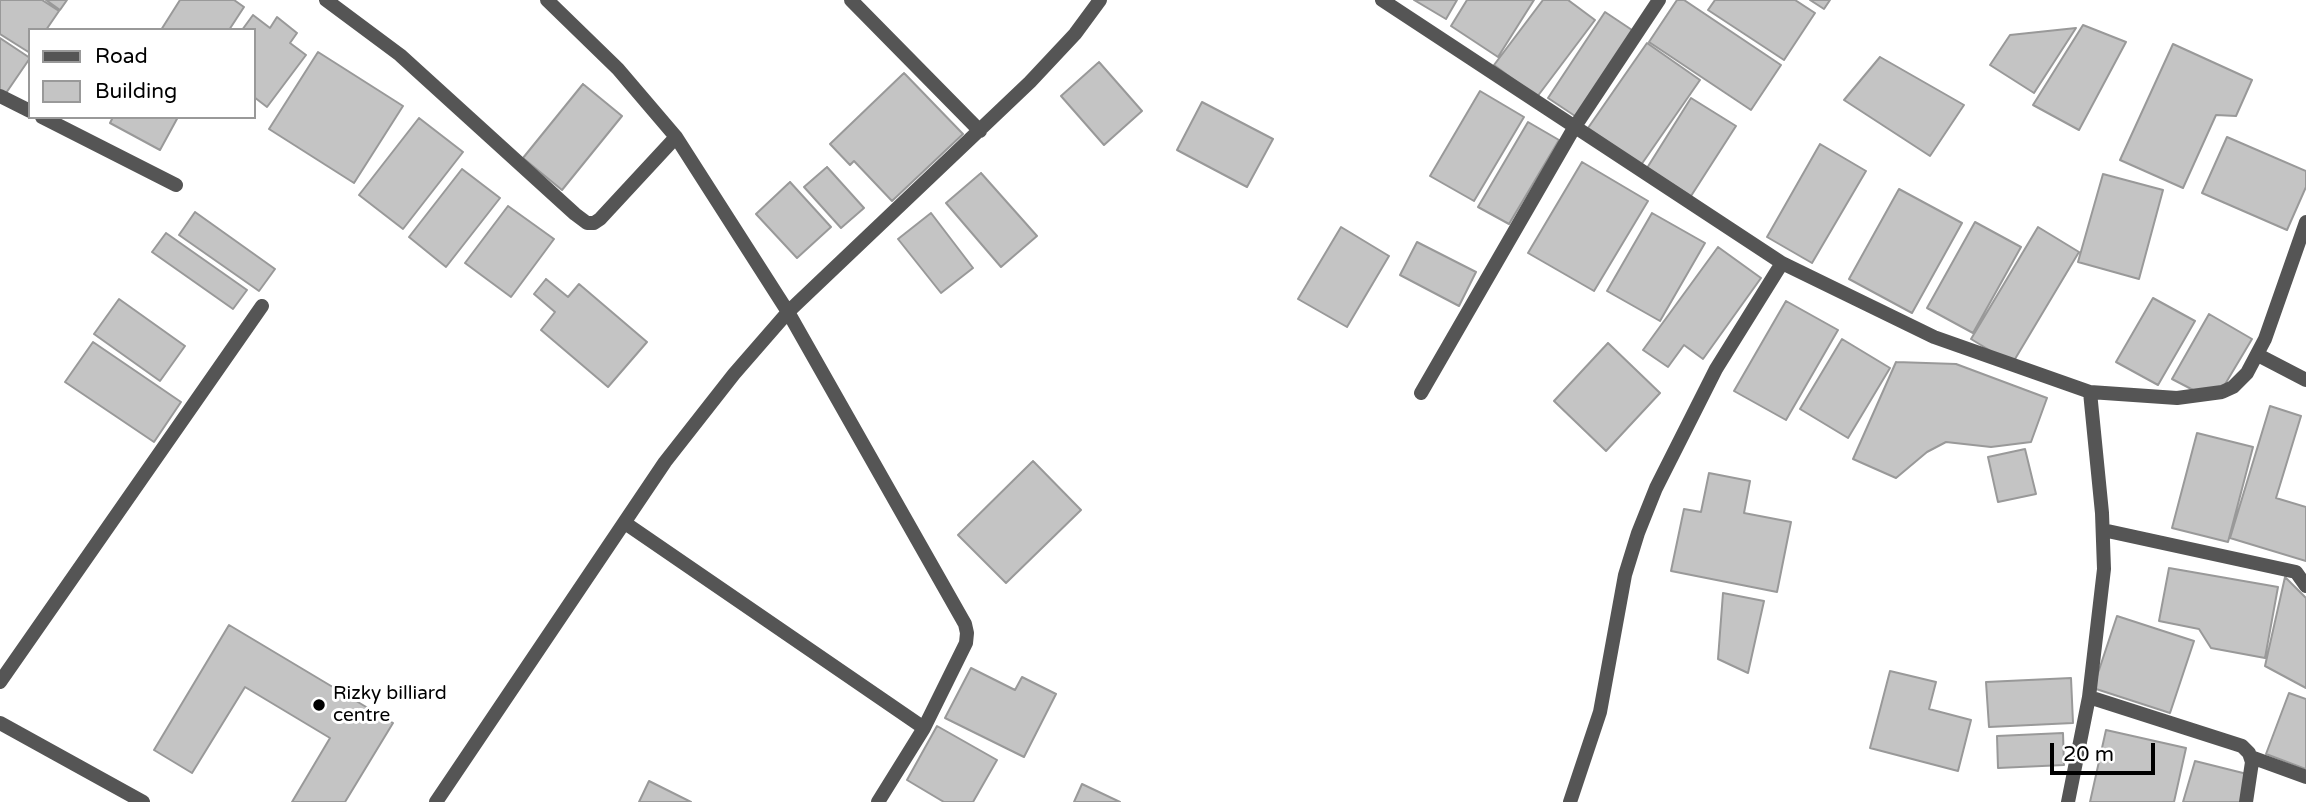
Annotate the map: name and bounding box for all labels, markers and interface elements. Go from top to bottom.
legend [28,28,256,119]
text: Road [95,44,148,69]
text: Building [95,79,177,104]
place label: Rizky billiard centre [333,683,447,727]
marker: Rizky billiard centre [311,697,327,713]
scale bar [2054,728,2159,772]
text: 20 m [2063,742,2114,767]

